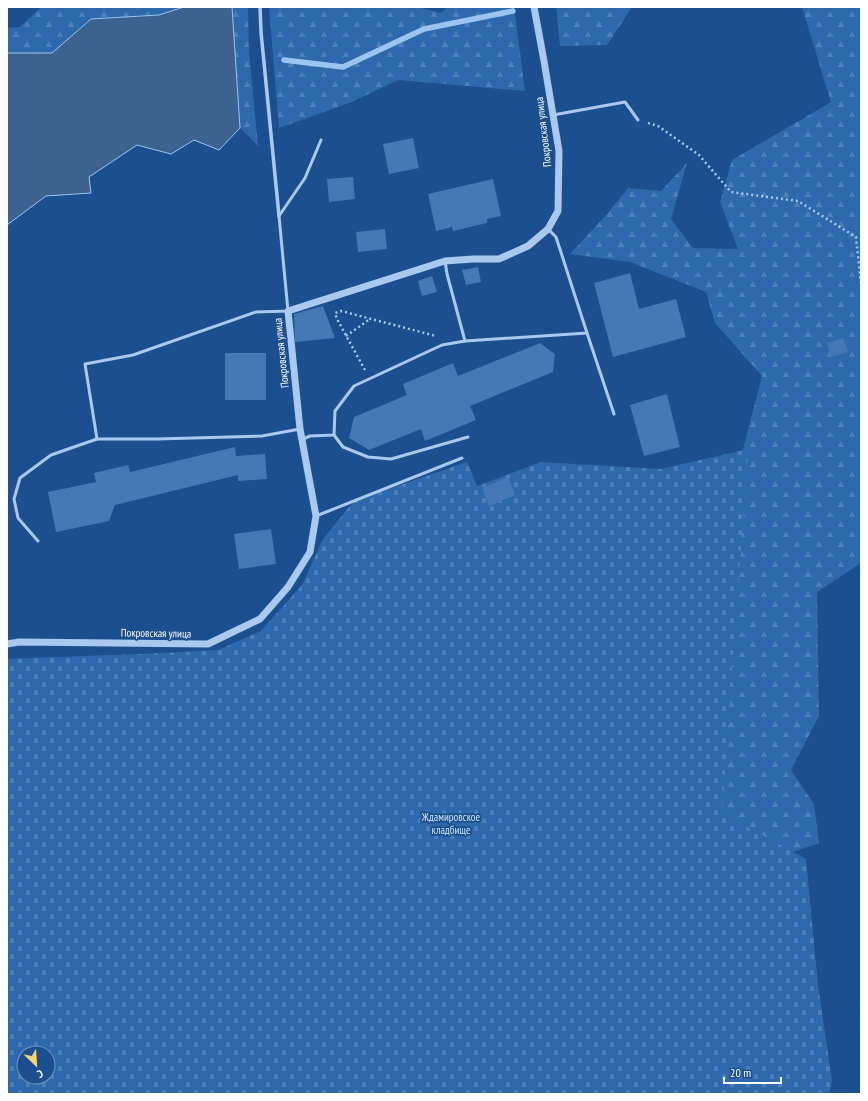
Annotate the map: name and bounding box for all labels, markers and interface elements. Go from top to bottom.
street label: Покровская улица [532,96,554,168]
street label: Покровская улица [270,317,292,389]
street label: Покровская улица [121,625,191,641]
park label: Ждамировское кладбище [421,810,481,837]
north arrow [16,1045,56,1085]
scale bar [724,1059,781,1085]
text: 20 m [730,1065,751,1080]
text: С [35,1067,45,1081]

